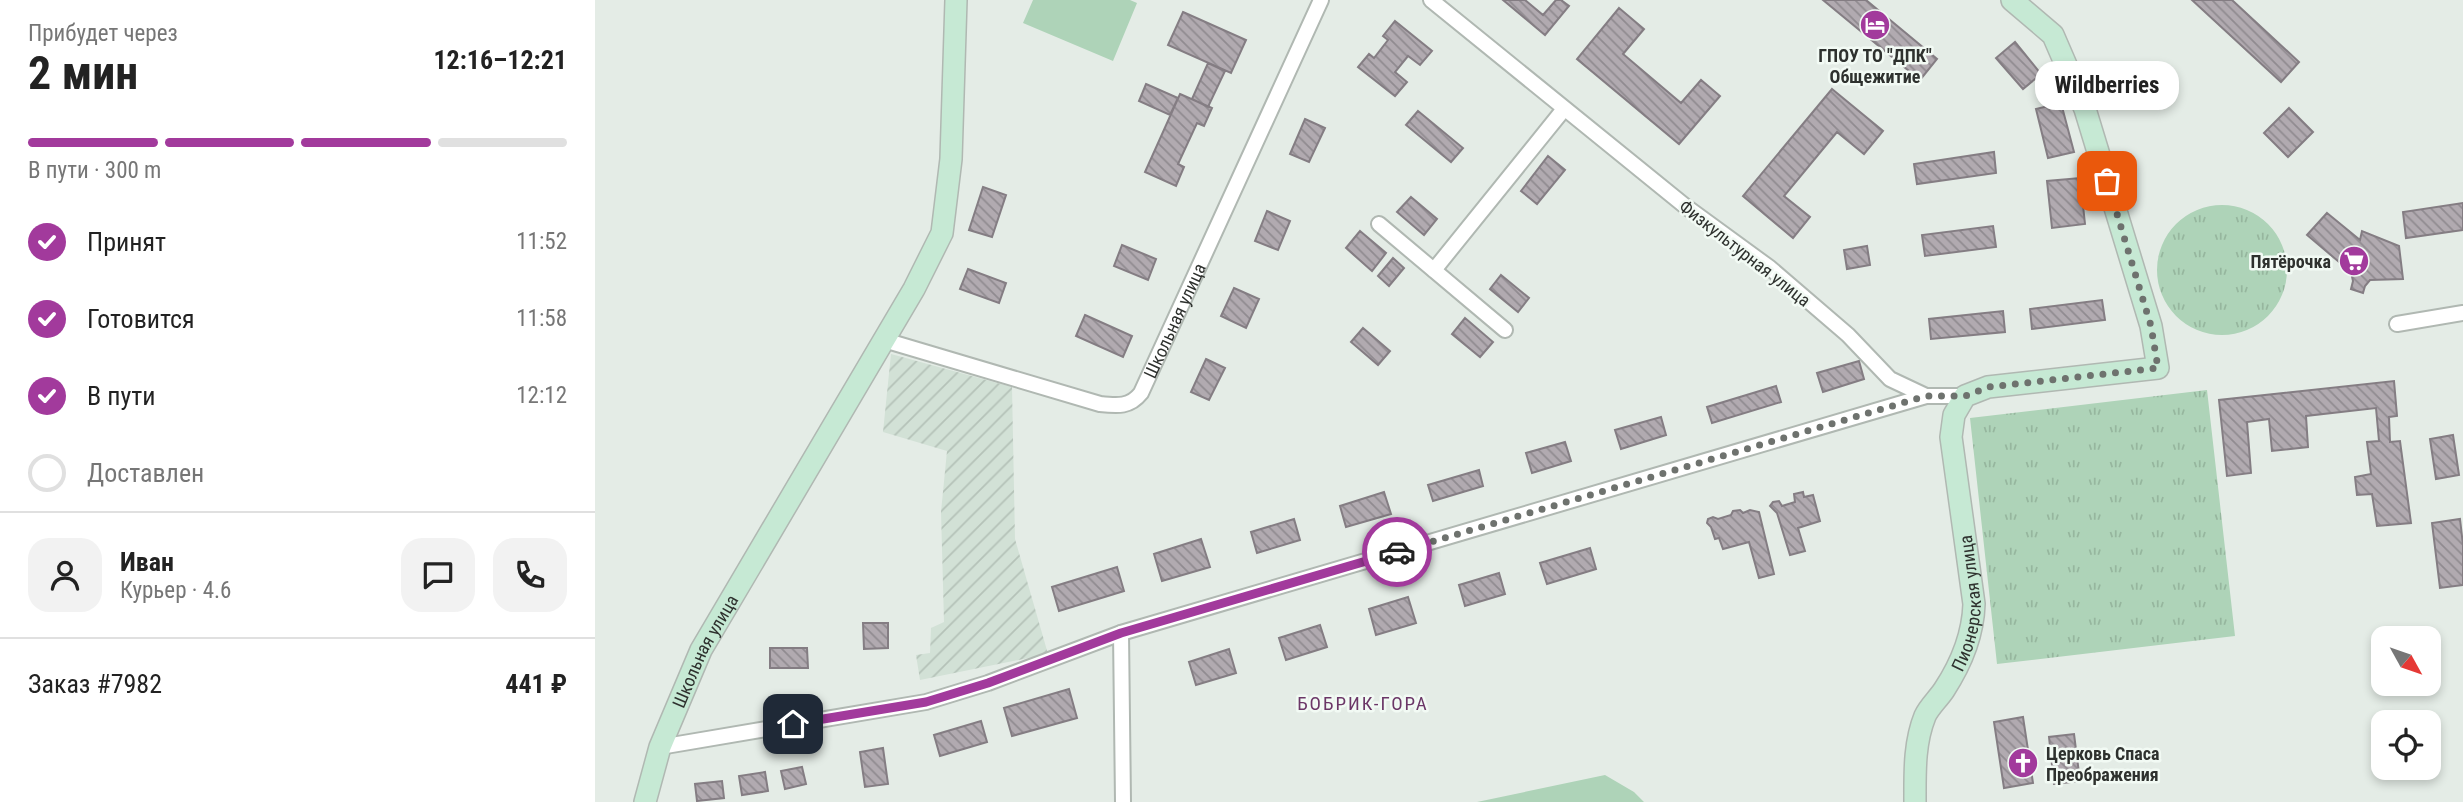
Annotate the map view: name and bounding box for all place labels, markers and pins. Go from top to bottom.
hotel icon: ГПОУ ТО "ДПК" Общежитие [1858,8,1892,42]
place label: ГПОУ ТО "ДПК" Общежитие [1818,45,1932,87]
callout: Wildberries [2035,62,2179,111]
pin [2077,151,2137,211]
supermarket icon: Пятёрочка [2337,244,2371,278]
place label: Пятёрочка [2251,251,2331,272]
pin [763,694,823,754]
place label: Церковь Спаса Преображения [2046,743,2159,785]
church icon: Церковь Спаса Преображения [2006,746,2040,780]

